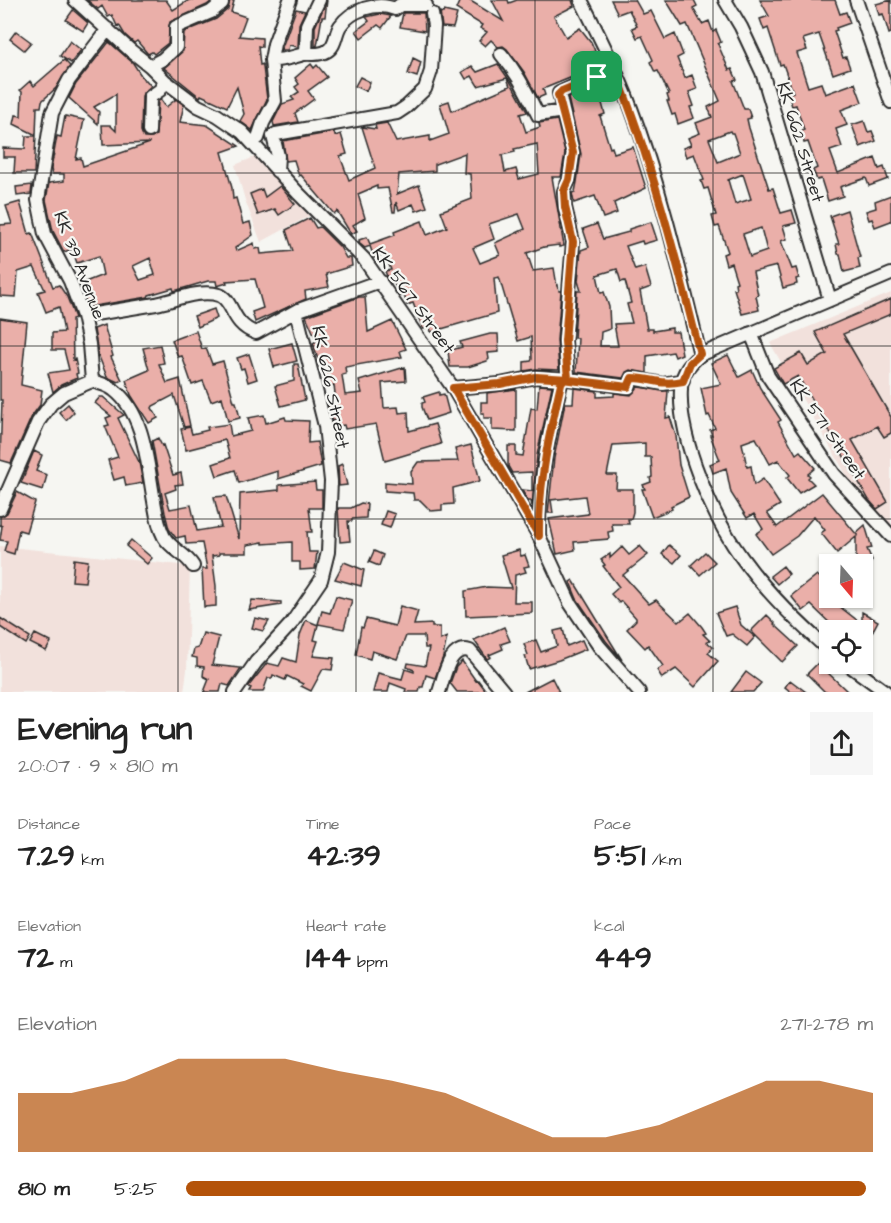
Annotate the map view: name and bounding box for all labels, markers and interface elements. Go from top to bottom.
pin [571,51,622,102]
icon: arrive [580,60,613,93]
street label: KK 662 Street [770,79,831,206]
street label: KK 39 Avenue [47,207,112,323]
street label: KK 567 Street [366,242,461,360]
street label: KK 626 Street [305,324,356,451]
street label: KK 571 Street [784,374,872,485]
north arrow [819,554,873,608]
map controls [819,554,873,674]
button: locate [819,620,873,674]
text: Evening run [18,706,192,752]
button: share [810,712,873,775]
text: 20:07 · 9 × 810 m [18,752,178,780]
text: Distance [18,813,80,835]
text: Time [306,813,340,835]
text: Pace [594,813,631,835]
text: 7.29 [18,835,75,877]
text: 42:39 [306,835,381,877]
text: 5:51 [594,835,645,877]
text: km [75,849,104,871]
text: /km [645,849,681,871]
text: Elevation [18,915,81,937]
text: Heart rate [306,915,386,937]
text: kcal [594,915,625,937]
text: 72 [18,937,54,979]
text: 144 [306,937,351,979]
text: 449 [594,937,652,979]
text: m [54,951,72,973]
text: bpm [351,951,387,973]
text: Elevation [18,1010,97,1038]
text: 271–278 m [780,1010,873,1038]
text: 810 m [18,1175,70,1203]
text: 5:25 [114,1175,157,1203]

